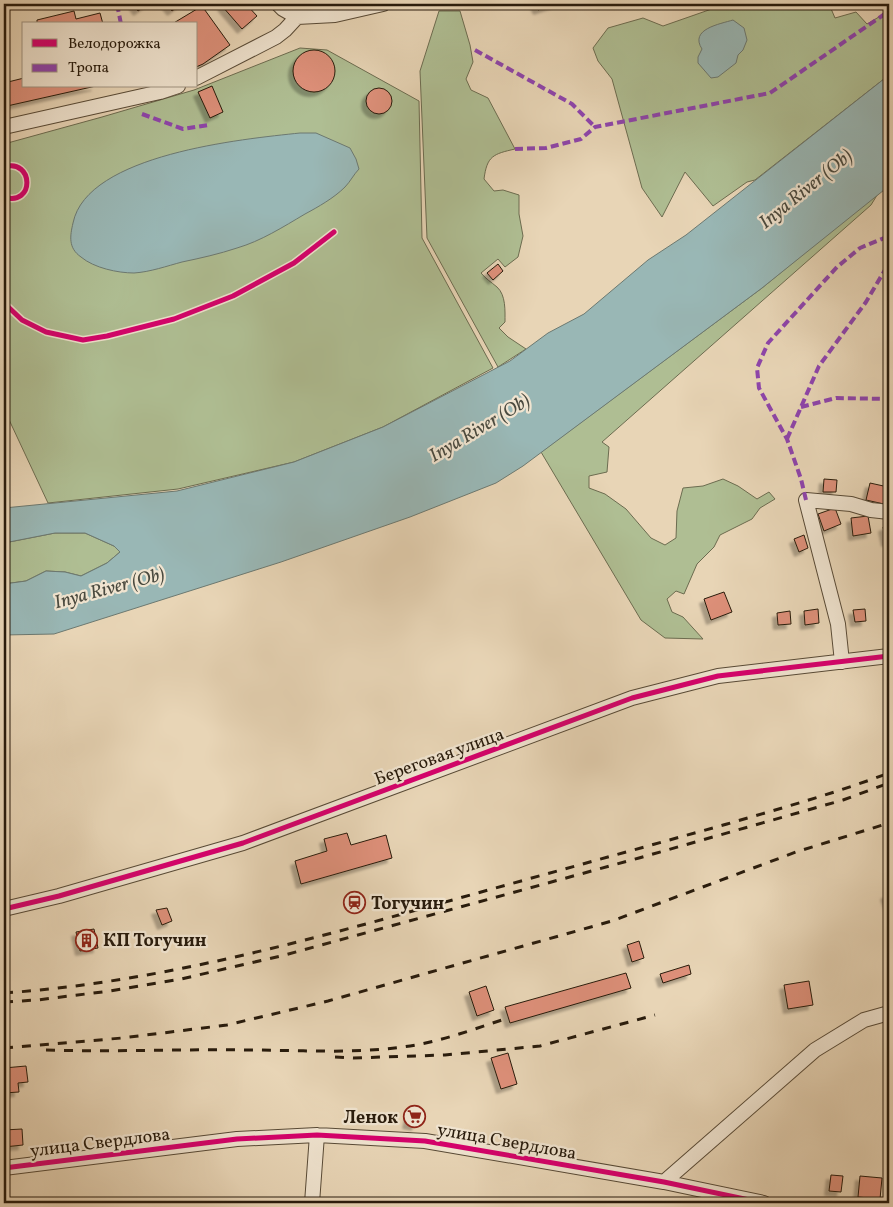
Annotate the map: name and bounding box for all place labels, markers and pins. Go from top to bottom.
station icon: Тогучин [343,891,367,915]
place label: Тогучин [371,892,444,917]
building icon: КП Тогучин [75,928,99,952]
place label: КП Тогучин [103,929,207,954]
supermarket icon: Ленок [402,1105,426,1129]
place label: Ленок [343,1106,398,1131]

